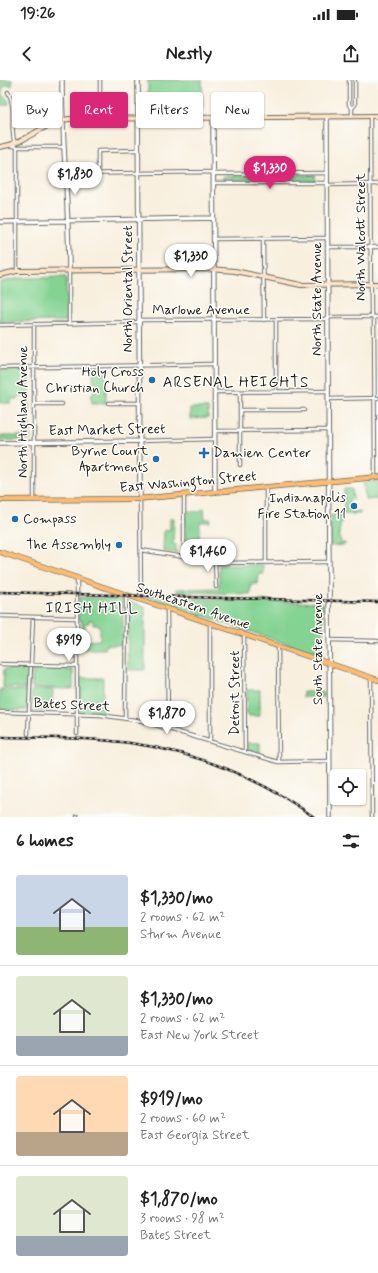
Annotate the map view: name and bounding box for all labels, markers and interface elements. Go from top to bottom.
text: 19:26 [20,4,55,24]
text: Nestly [166,42,212,66]
icon: back [16,43,38,65]
icon: share [340,43,362,65]
chip: Buy [12,92,62,128]
chip: Rent [70,92,128,128]
chip: Filters [136,92,203,128]
chip: New [211,92,264,128]
pin: $1,330 [237,156,303,190]
text: $1,330 [253,160,287,177]
pin: $1,830 [42,162,108,196]
text: $1,830 [57,166,93,183]
street label: North Walcott Street [352,172,370,301]
street label: North Oriental Street [119,225,137,353]
street label: North State Avenue [308,242,326,356]
pin: $1,330 [158,244,224,278]
text: $1,330 [174,248,208,265]
street label: Marlowe Avenue [152,301,250,319]
street label: North Highland Avenue [14,346,34,478]
place label: Holy Cross Christian Church [46,363,144,397]
district label: ARSENAL HEIGHTS [163,373,309,393]
marker: Holy Cross Christian Church [147,375,157,385]
street label: East Market Street [49,420,165,440]
place label: Byrne Court Apartments [71,442,149,477]
place label: Damien Center [213,444,311,462]
marker: Damien Center [198,447,210,459]
marker: Byrne Court Apartments [151,454,161,464]
street label: East Washington Street [119,467,257,499]
place label: Indianapolis Fire Station 11 [258,489,346,523]
marker: Indianapolis Fire Station 11 [349,501,359,511]
place label: Compass [23,510,77,528]
marker: Compass [10,514,20,524]
place label: The Assembly [26,536,111,554]
pin: $1,460 [175,539,241,573]
marker: The Assembly [114,540,124,550]
text: $1,460 [189,543,227,560]
street label: Southeastern Avenue [134,578,252,634]
street label: South State Avenue [309,593,327,705]
district label: IRISH HILL [46,599,138,619]
pin: $919 [45,628,93,662]
text: $919 [56,632,82,649]
street label: Detroit Street [226,651,244,735]
street label: Bates Street [33,694,111,716]
pin: $1,870 [134,701,200,735]
text: $1,870 [148,705,186,722]
map controls [330,769,366,805]
button: locate [330,769,366,805]
text: 6 homes [16,830,74,852]
icon: filters [340,830,362,852]
text: $1,330/mo [140,887,213,909]
icon: home [48,891,96,939]
text: 2 rooms · 62 m² [140,909,225,926]
text: Sturm Avenue [140,926,221,943]
text: $1,330/mo [140,988,213,1010]
icon: home [48,992,96,1040]
text: 2 rooms · 62 m² [140,1010,225,1027]
text: East New York Street [140,1027,259,1044]
text: $919/mo [140,1088,203,1110]
icon: home [48,1092,96,1140]
text: 2 rooms · 60 m² [140,1110,226,1127]
text: East Georgia Street [140,1127,249,1144]
text: $1,870/mo [140,1188,218,1210]
icon: home [48,1192,96,1240]
text: 3 rooms · 98 m² [140,1210,225,1227]
text: Bates Street [140,1227,211,1244]

